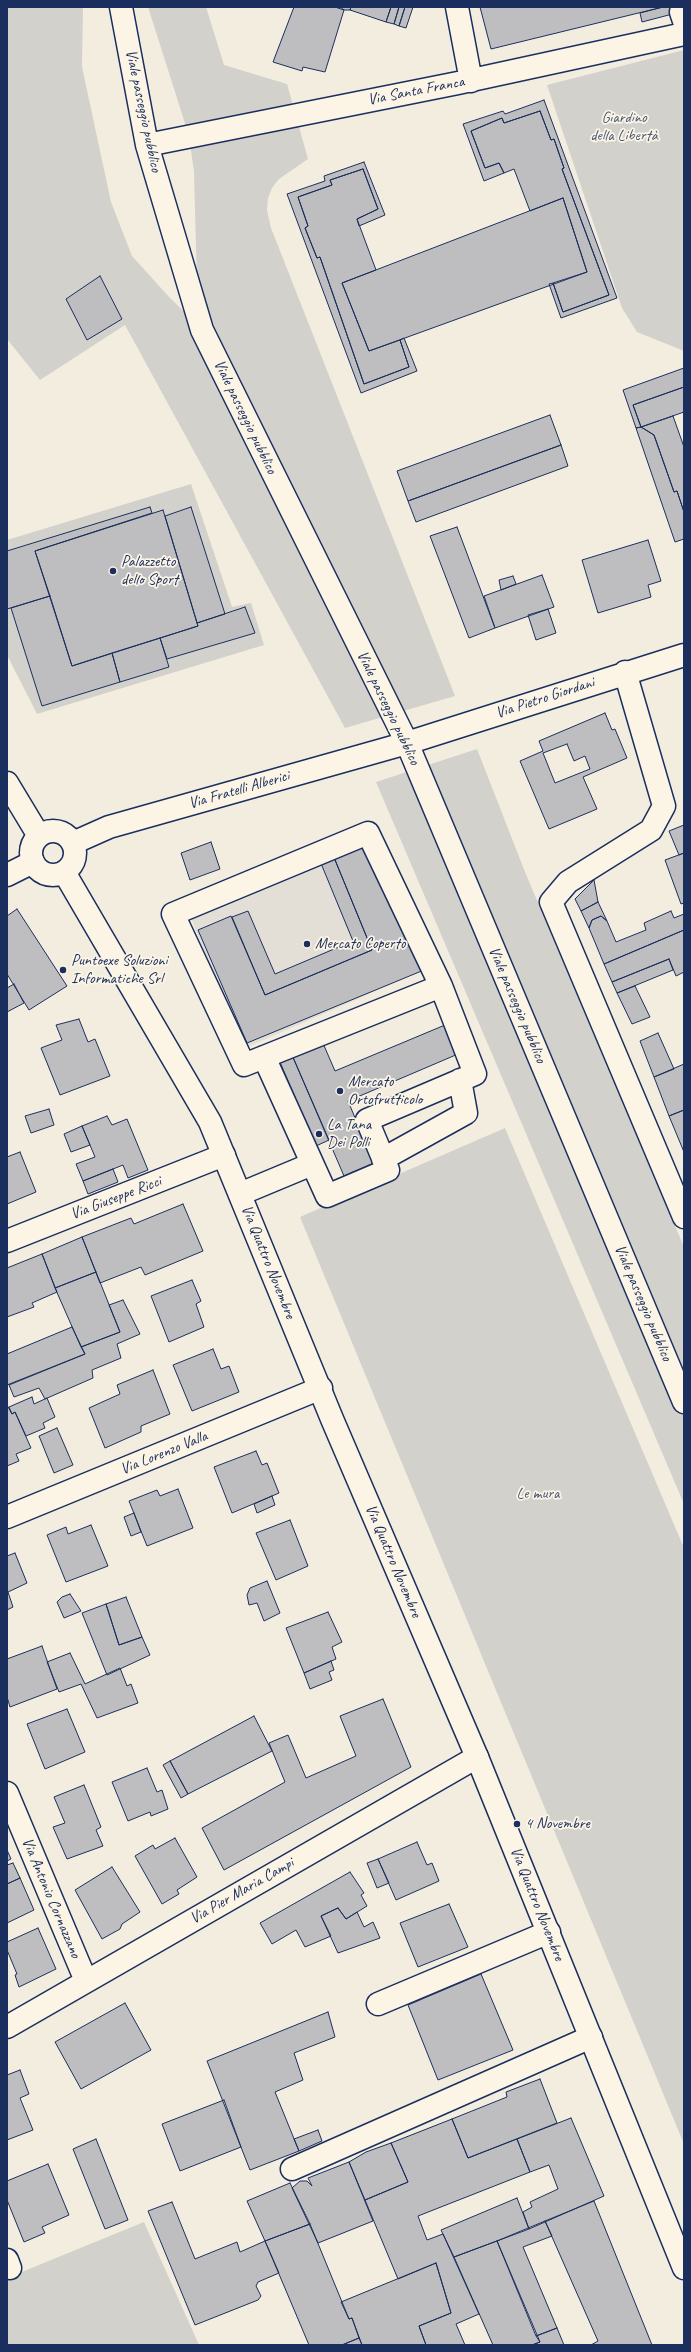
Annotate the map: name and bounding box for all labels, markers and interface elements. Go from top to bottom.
street label: Viale passeggio pubblico [121,48,165,174]
street label: Via Santa Franca [366,72,466,110]
park label: Giardino della Libertà [590,108,658,146]
street label: Viale passeggio pubblico [209,357,281,477]
place label: Palazzetto dello Sport [121,552,178,590]
marker: Palazzetto dello Sport [108,566,118,576]
street label: Viale passeggio pubblico [352,648,424,768]
street label: Via Pietro Giordani [493,673,597,723]
street label: Via Fratelli Alberici [186,766,292,814]
place label: Mercato Coperto [315,934,405,954]
marker: Mercato Coperto [302,939,312,949]
street label: Viale passeggio pubblico [484,944,550,1066]
place label: Puntoexe Soluzioni Informatiche Srl [71,951,168,989]
marker: Puntoexe Soluzioni Informatiche Srl [58,965,68,975]
place label: Mercato Ortofrutticolo [348,1072,422,1110]
marker: Mercato Ortofrutticolo [335,1086,345,1096]
place label: La Tana Dei Polli [327,1115,371,1153]
marker: La Tana Dei Polli [314,1129,324,1139]
street label: Via Giuseppe Ricci [68,1172,164,1224]
street label: Via Quattro Novembre [236,1202,300,1322]
street label: Viale passeggio pubblico [610,1242,676,1364]
street label: Via Lorenzo Valla [118,1427,210,1479]
park label: Le mura [517,1484,559,1504]
street label: Via Quattro Novembre [361,1502,425,1620]
place label: 4 Novembre [525,1814,590,1834]
marker: 4 Novembre [512,1819,522,1829]
street label: Via Antonio Cornazzano [17,1835,85,1961]
street label: Via Quattro Novembre [505,1844,569,1964]
street label: Via Pier Maria Campi [187,1853,297,1929]

